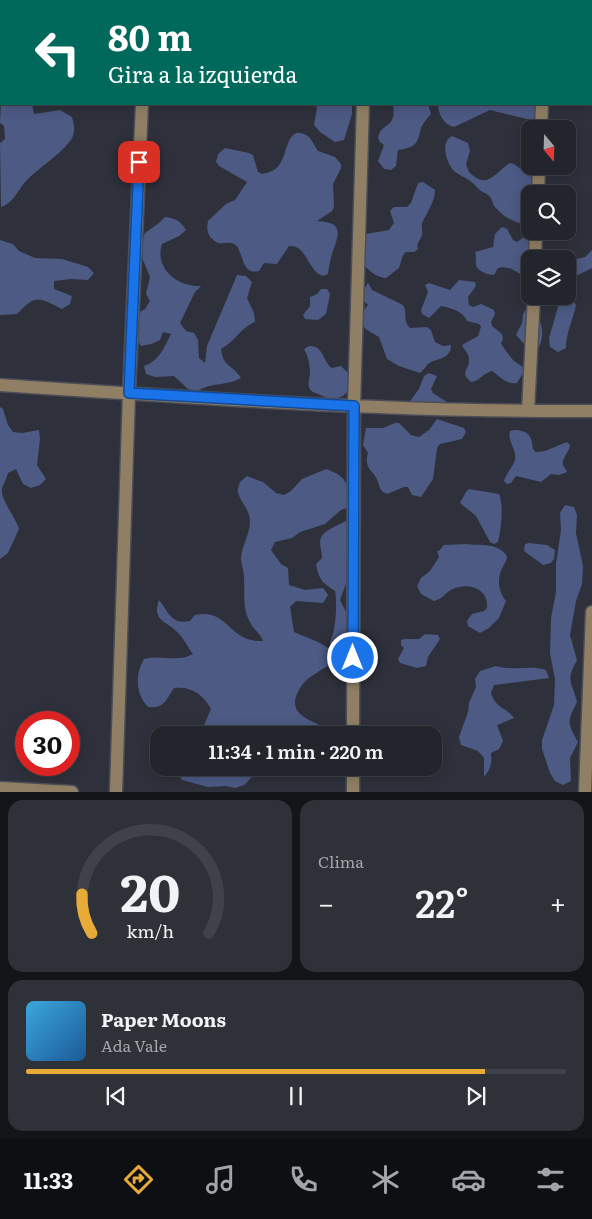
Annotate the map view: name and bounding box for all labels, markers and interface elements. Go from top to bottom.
text: 80 m [108,10,192,62]
icon: left [25,20,90,85]
text: Gira a la izquierda [108,57,297,90]
north arrow [521,120,576,175]
map controls [521,120,576,305]
pin [118,141,160,183]
icon: arrive [125,148,153,176]
button: search [521,185,576,240]
button: layers [521,250,576,305]
position arrow [326,631,378,683]
speed limit sign: 30 [15,711,80,776]
text: 11:34 · 1 min · 220 m [209,737,383,765]
text: Clima [318,849,364,873]
text: 20 [120,851,180,928]
text: 22° [415,873,469,930]
text: − [318,881,334,923]
text: + [550,881,566,923]
text: km/h [126,917,174,944]
text: Paper Moons [101,1005,226,1033]
text: Ada Vale [101,1033,167,1057]
icon: previous [102,1082,130,1110]
icon: pause [282,1082,310,1110]
icon: next [462,1082,490,1110]
icon: directions [121,1162,156,1197]
icon: music [203,1162,238,1197]
icon: phone [286,1162,321,1197]
icon: climate [368,1162,403,1197]
icon: car [451,1162,486,1197]
icon: filters [533,1162,568,1197]
text: 11:33 [24,1163,73,1196]

